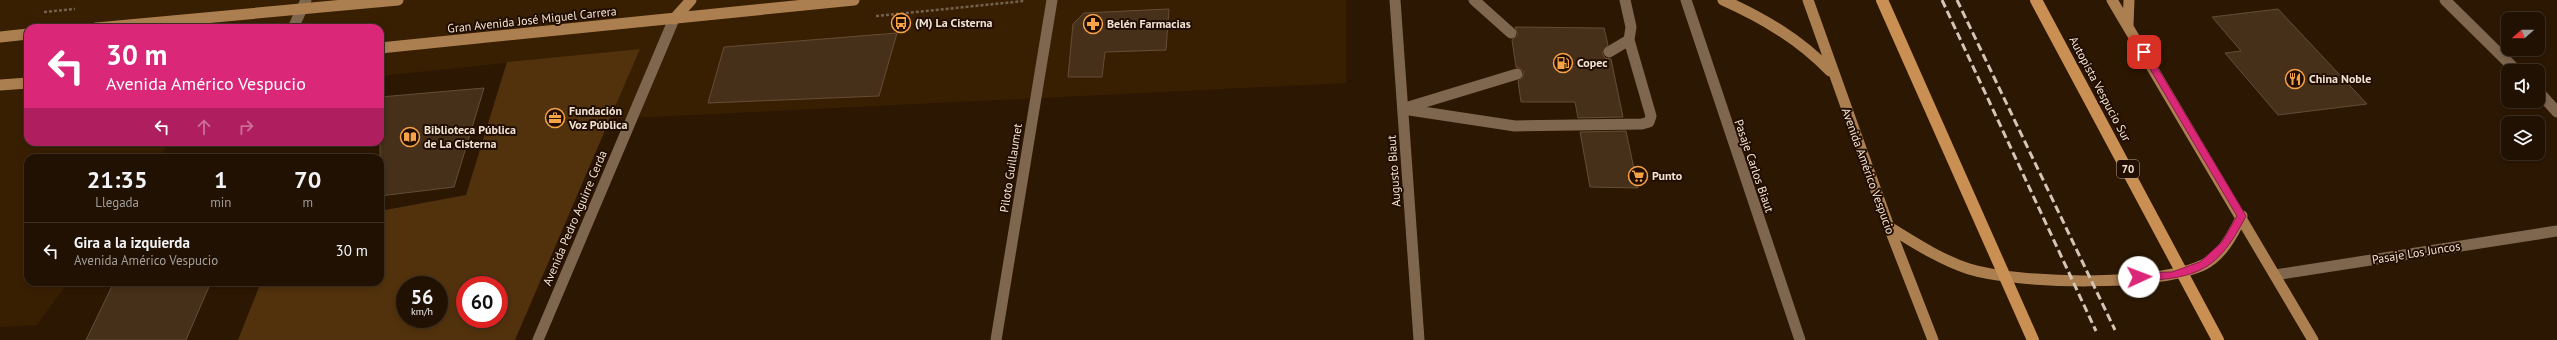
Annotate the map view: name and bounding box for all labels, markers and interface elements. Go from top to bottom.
street label: Gran Avenida José Miguel Carrera [447,3,617,36]
bus stop icon: (M) La Cisterna [890,12,912,34]
north arrow [2501,12,2545,56]
map controls [2501,12,2545,160]
pharmacy icon: Belén Farmacias [1082,13,1104,35]
place label: (M) La Cisterna [915,15,992,30]
place label: Belén Farmacias [1107,16,1191,31]
street label: Autopista Vespucio Sur [2066,34,2135,144]
pin [2127,35,2161,69]
text: 30 m [106,36,167,73]
icon: left [40,40,92,92]
icon: arrive [2133,41,2155,63]
fuel station icon: Copec [1552,52,1574,74]
place label: Copec [1577,55,1607,70]
button: sound [2501,64,2545,108]
restaurant icon: China Noble [2284,68,2306,90]
place label: China Noble [2309,71,2371,86]
text: Avenida Américo Vespucio [106,72,306,95]
place label: Fundación Voz Pública [568,103,627,132]
street label: Avenida Américo Vespucio [1839,106,1898,236]
office icon: Fundación Voz Pública [544,107,566,129]
icon: left [151,116,173,138]
icon: ahead [193,116,215,138]
icon: right [235,116,257,138]
button: layers [2501,116,2545,160]
street label: Pasaje Carlos Biaut [1732,117,1777,214]
place label: Biblioteca Pública de La Cisterna [424,122,516,151]
street label: Piloto Guillaumet [996,122,1025,213]
library icon: Biblioteca Pública de La Cisterna [399,126,421,148]
street label: Augusto Biaut [1384,135,1403,207]
street label: Avenida Pedro Aguirre Cerda [539,148,610,288]
road number: 70 [2117,160,2139,178]
text: 21:35 [87,164,148,195]
text: 1 [214,164,228,195]
text: 70 [294,164,321,195]
supermarket icon: Punto [1627,165,1649,187]
place label: Punto [1652,168,1683,183]
text: Llegada [95,194,139,211]
text: min [210,194,231,211]
text: m [302,194,313,211]
text: Gira a la izquierda [74,233,190,252]
street label: Pasaje Los Juncos [2371,238,2461,267]
icon: left [40,240,62,262]
text: 30 m [335,241,368,260]
text: Avenida Américo Vespucio [74,252,218,269]
position arrow [2118,256,2160,298]
speed limit sign: 60 [456,276,508,328]
text: 56 [411,284,433,310]
text: km/h [411,305,433,318]

